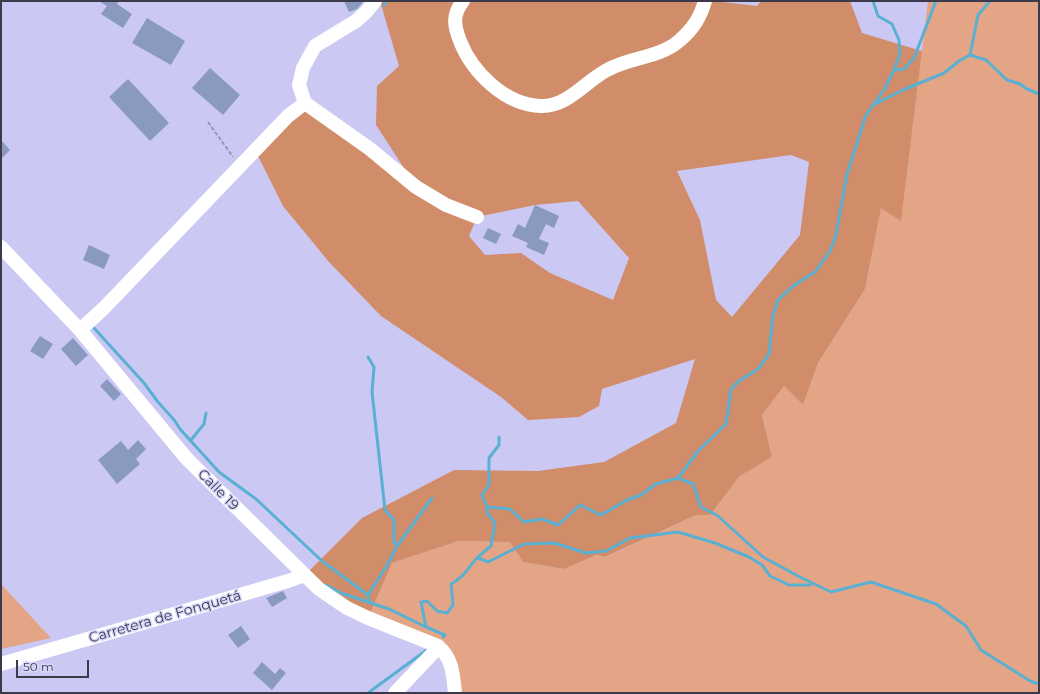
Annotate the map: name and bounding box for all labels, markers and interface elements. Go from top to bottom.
street label: Calle 19 [194,466,242,514]
street label: Carretera de Fonquetá [87,587,243,647]
scale bar [18,652,91,678]
text: 50 m [23,659,54,674]

